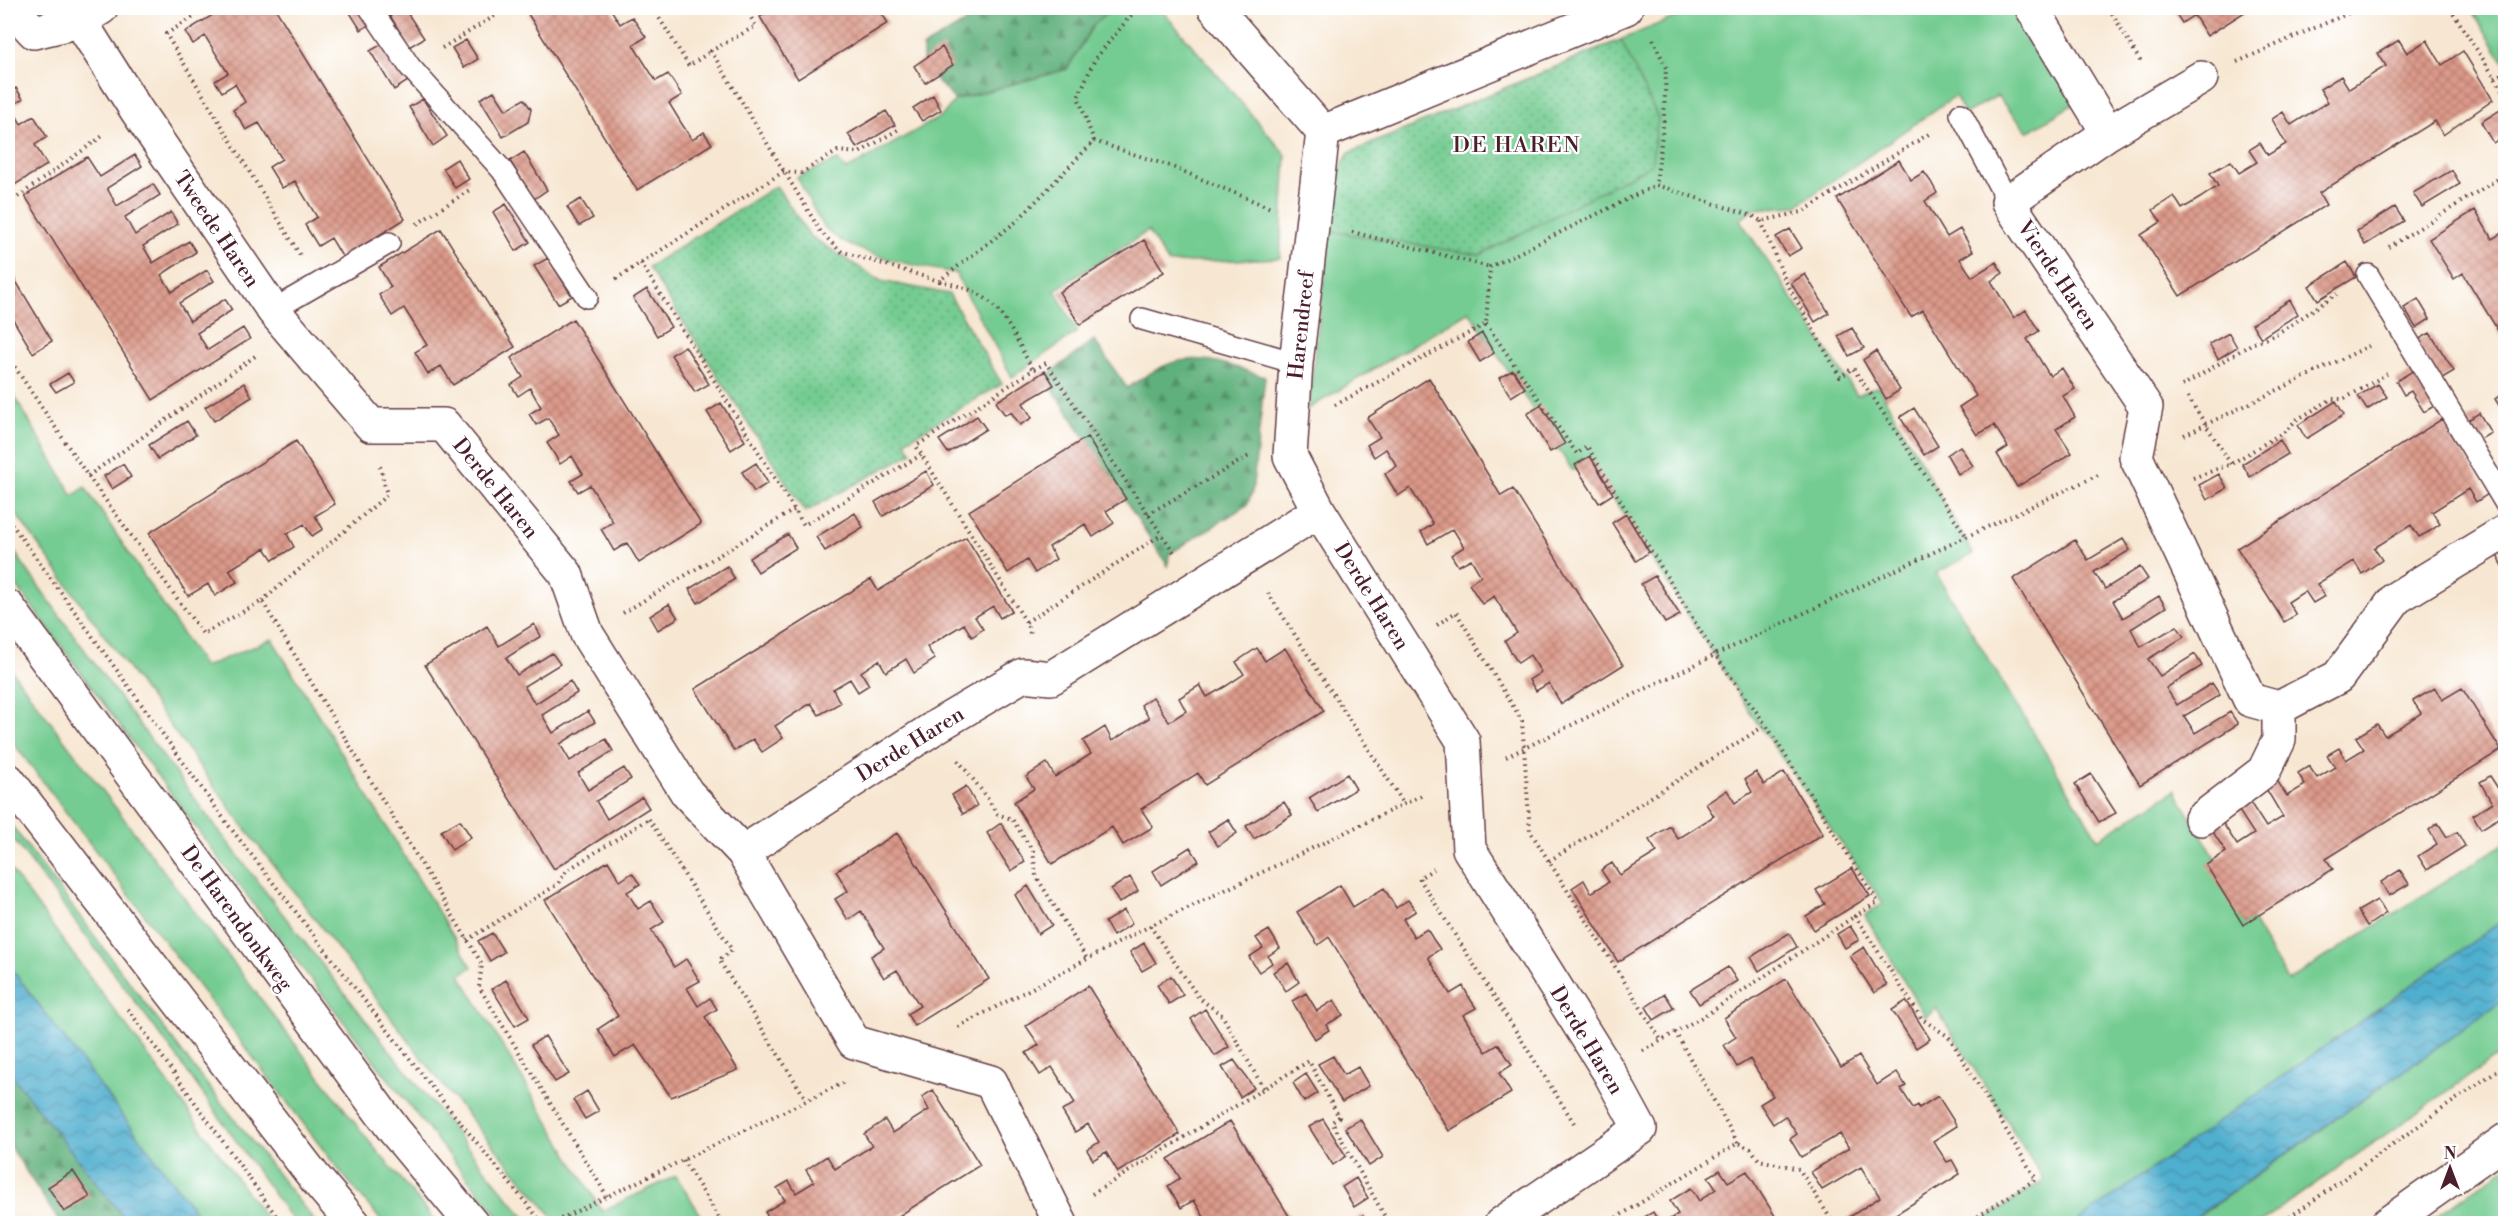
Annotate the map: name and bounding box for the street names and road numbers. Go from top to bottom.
street label: Tweede Haren [168,166,265,293]
street label: Vierde Haren [2010,215,2104,336]
street label: Harendreef [1283,268,1321,381]
street label: Derde Haren [447,433,544,545]
street label: Derde Haren [1328,538,1415,656]
street label: Derde Haren [852,701,970,788]
street label: De Harendonkweg [175,841,298,997]
street label: Derde Haren [1544,981,1629,1100]

